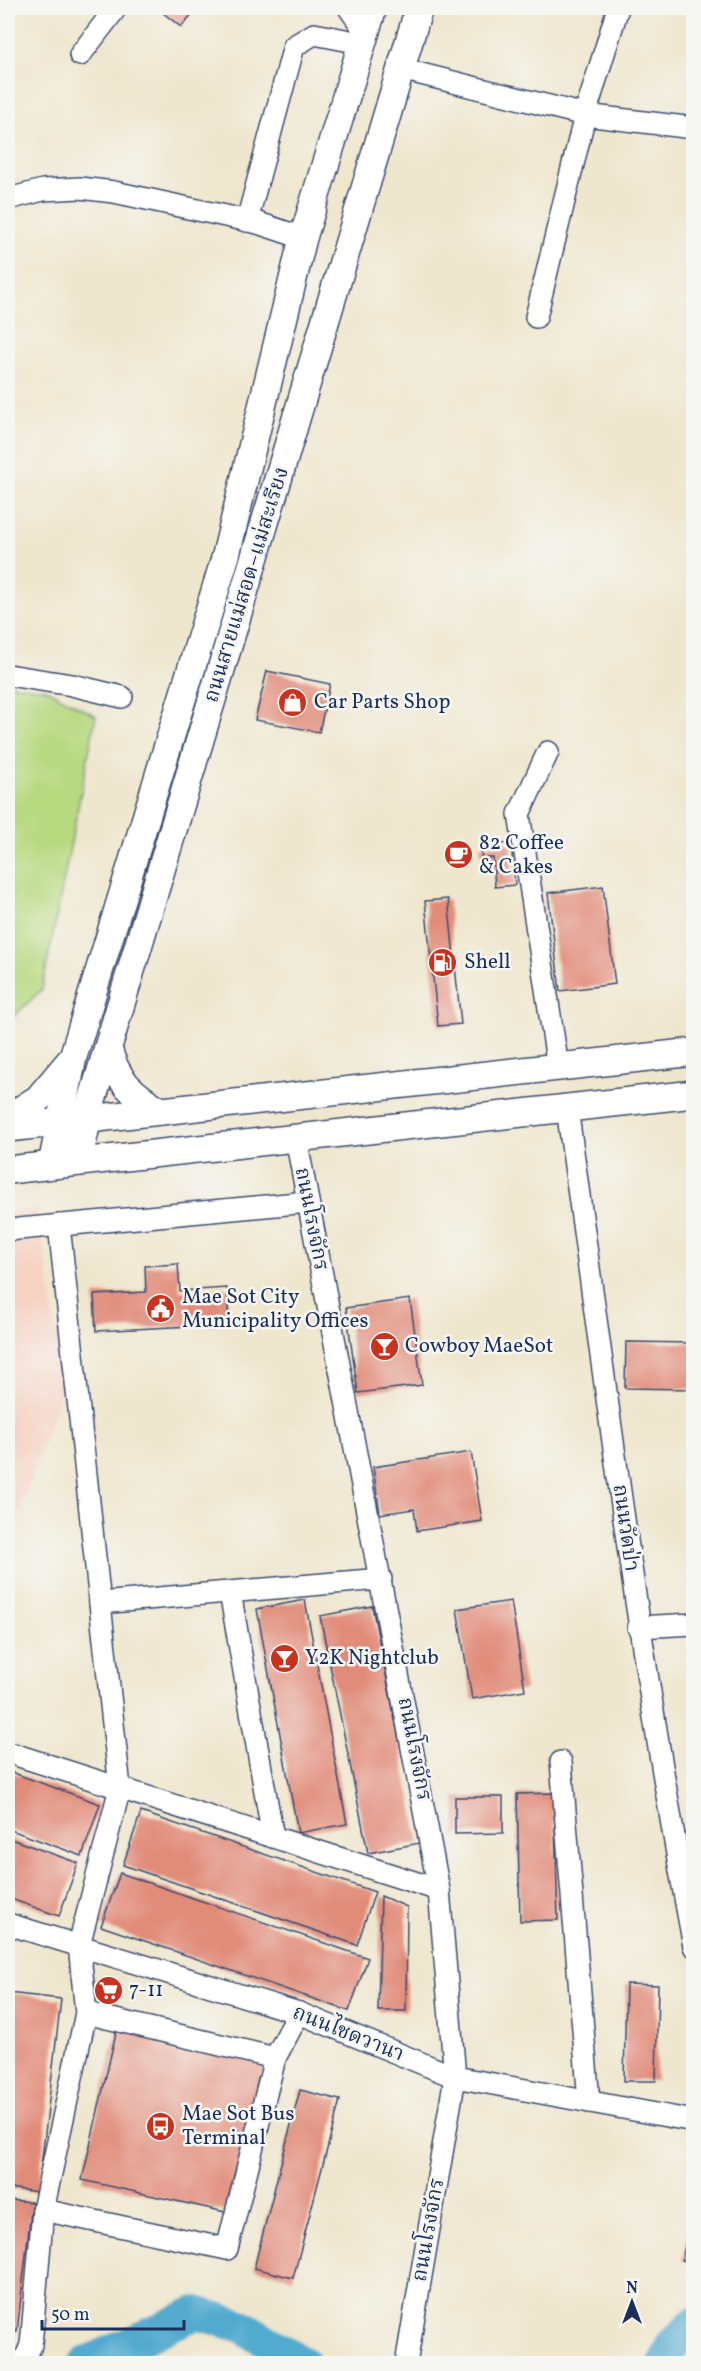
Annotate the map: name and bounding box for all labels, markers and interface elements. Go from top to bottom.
street label: ถนนสายแม่สอด–แม่สะเรียง [197,464,297,706]
shop icon: Car Parts Shop [277,686,309,718]
place label: Car Parts Shop [314,688,451,717]
place label: 82 Coffee & Cakes [479,829,564,882]
cafe icon: 82 Coffee & Cakes [442,839,474,871]
fuel station icon: Shell [427,946,459,978]
place label: Shell [464,948,511,977]
street label: ถนนโรงจักร [287,1164,337,1273]
place label: Mae Sot City Municipality Offices [182,1283,369,1336]
public building icon: Mae Sot City Municipality Offices [145,1293,177,1325]
bar icon: Cowboy MaeSot [368,1330,400,1362]
place label: Cowboy MaeSot [405,1332,553,1361]
street label: ถนนวัดป่า [605,1483,645,1573]
bar icon: Y2K Nightclub [268,1642,300,1674]
place label: Y2K Nightclub [305,1644,439,1673]
street label: ถนนโรงจักร [390,1694,440,1803]
supermarket icon: 7-11 [92,1974,124,2006]
place label: 7-11 [129,1976,163,2005]
street label: ถนนไชดวานา [288,1997,409,2070]
place label: Mae Sot Bus Terminal [182,2100,294,2153]
bus stop icon: Mae Sot Bus Terminal [145,2110,177,2142]
street label: ถนนโรงจักร [404,2176,452,2284]
north arrow [602,2272,662,2332]
text: N [626,2278,638,2300]
scale bar [42,2293,184,2331]
text: 50 m [51,2303,90,2328]

